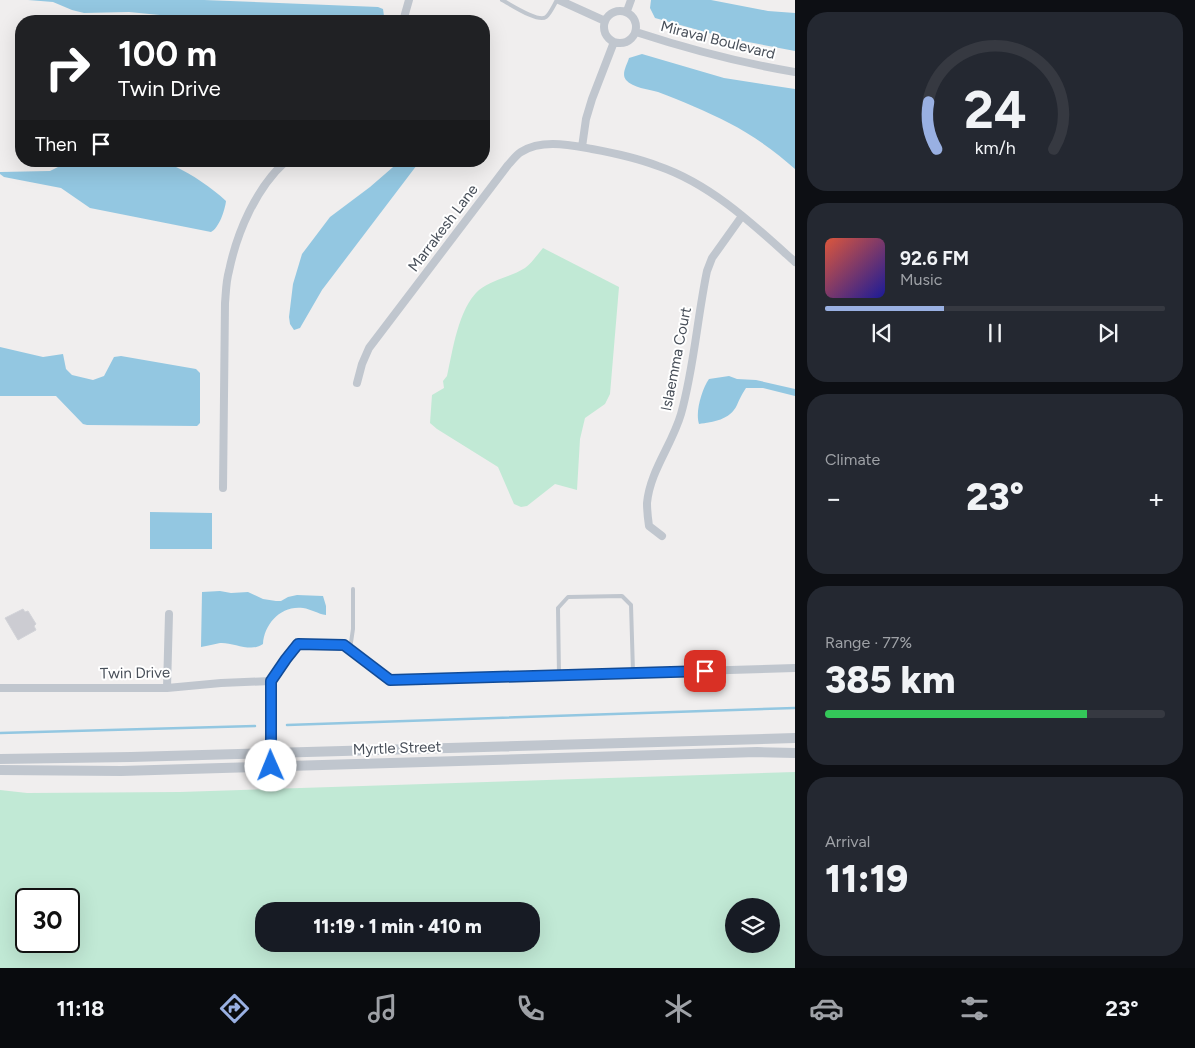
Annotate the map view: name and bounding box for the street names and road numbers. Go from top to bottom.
street label: Miraval Boulevard [659,17,777,63]
street label: Marrakesh Lane [404,181,482,275]
street label: Islaemma Court [657,305,695,413]
street label: Twin Drive [100,663,170,683]
street label: Myrtle Street [352,737,442,759]

